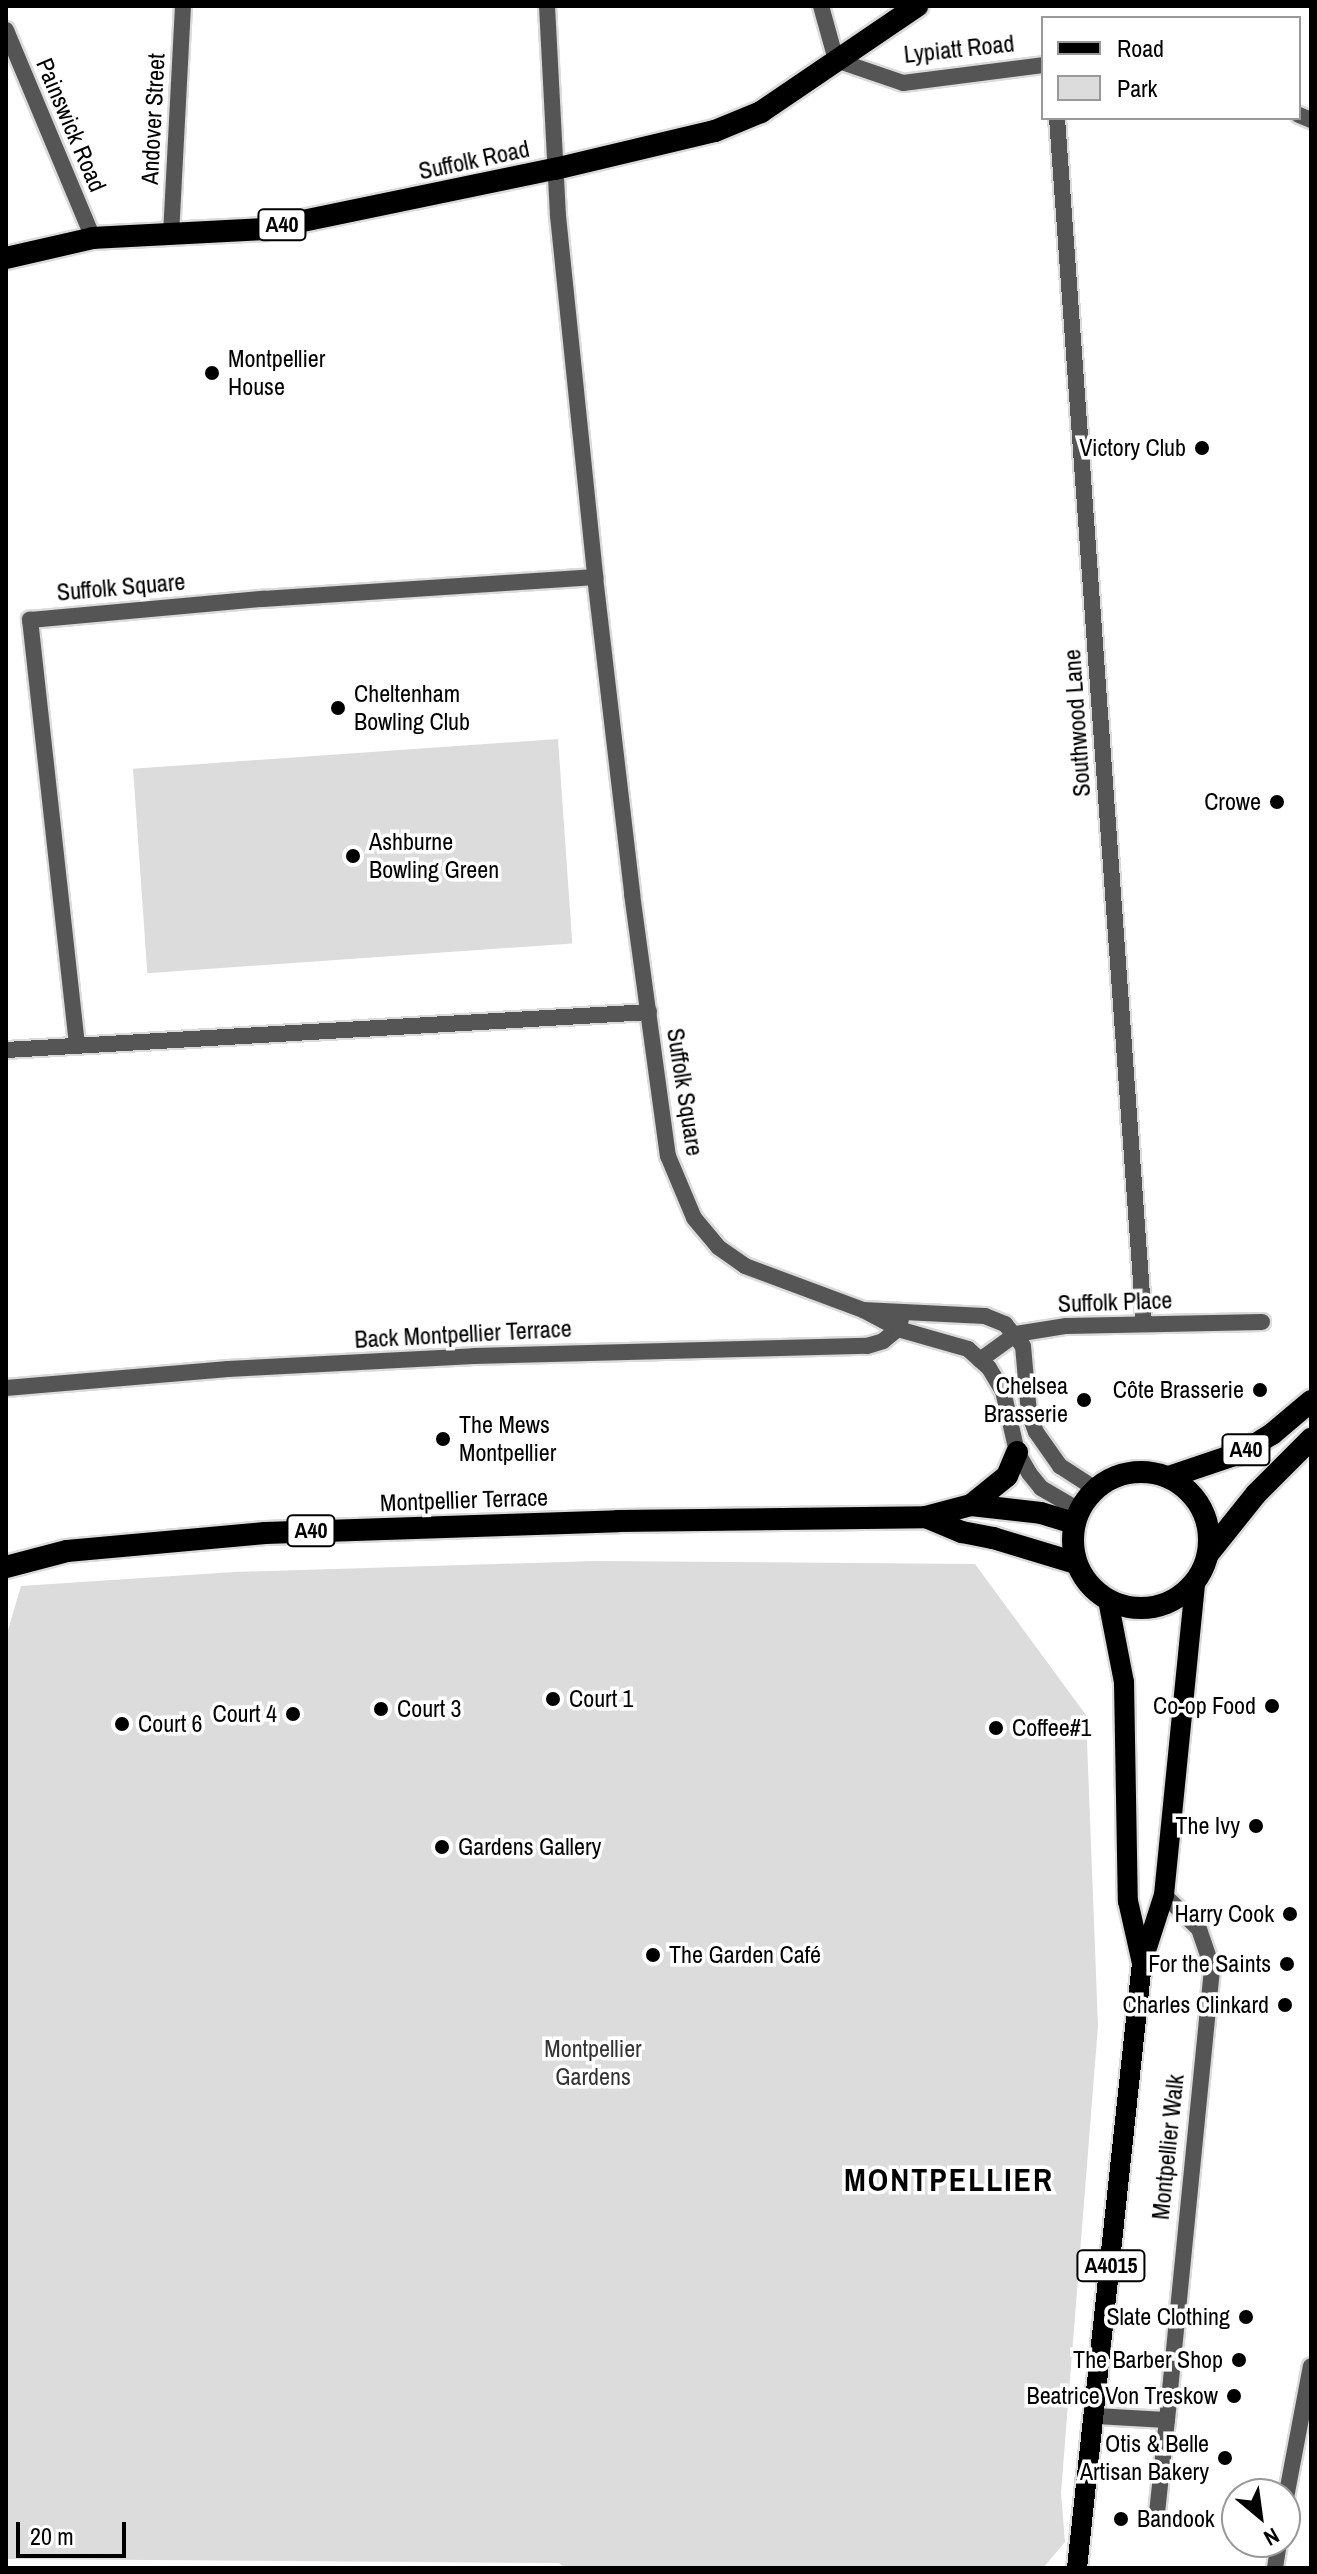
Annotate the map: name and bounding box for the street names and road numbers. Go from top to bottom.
street label: Lypiatt Road [902,29,1016,69]
street label: Andover Street [135,53,171,185]
street label: Painswick Road [30,54,112,196]
street label: Suffolk Road [416,134,532,186]
road number: A40 [256,207,308,243]
street label: Suffolk Square [56,567,186,607]
street label: Southwood Lane [1057,648,1097,798]
street label: Suffolk Square [661,1026,709,1158]
street label: Suffolk Place [1057,1286,1173,1318]
street label: Back Montpellier Terrace [354,1314,572,1354]
road number: A40 [1220,1432,1272,1468]
street label: Montpellier Terrace [379,1483,549,1517]
road number: A40 [285,1513,337,1549]
street label: Montpellier Walk [1146,2073,1190,2221]
road number: A4015 [1075,2248,1147,2284]

